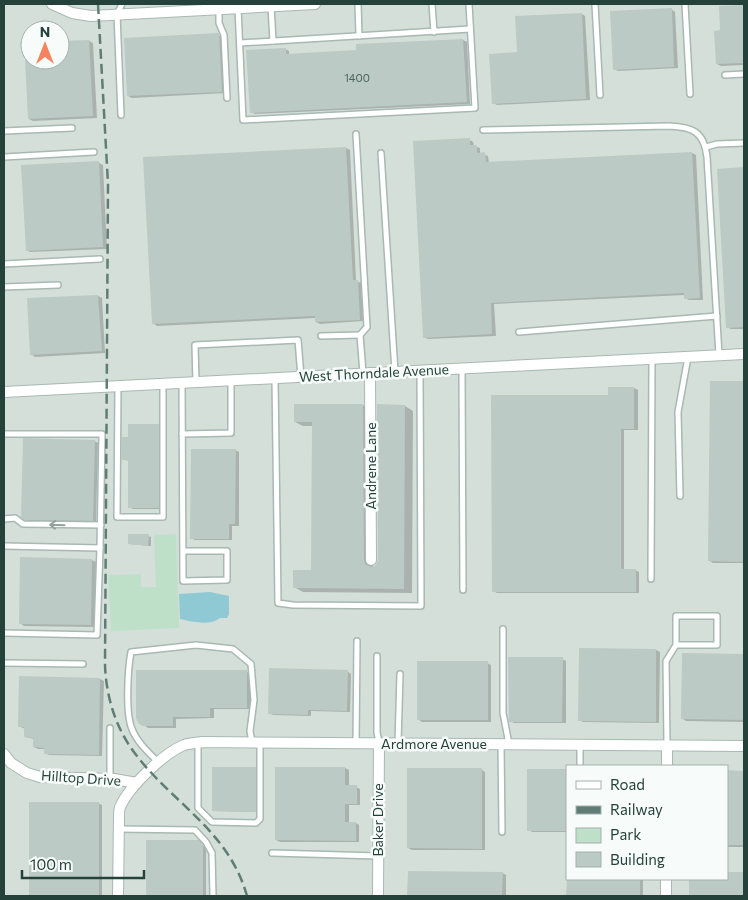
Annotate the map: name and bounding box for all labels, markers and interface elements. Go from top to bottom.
north arrow [20,20,70,70]
text: N [40,23,50,40]
house number: 1400 [344,71,370,84]
street label: West Thorndale Avenue [299,360,449,385]
street label: Andrene Lane [362,422,379,510]
one-way arrow [49,520,66,530]
street label: Ardmore Avenue [381,735,487,752]
legend [566,765,728,880]
street label: Hilltop Drive [41,766,122,789]
text: Road [610,775,645,793]
street label: Baker Drive [369,783,386,857]
text: Railway [610,800,663,818]
text: Park [610,825,641,843]
scale bar [22,848,145,880]
text: Building [610,850,665,868]
text: 100 m [30,855,72,873]

